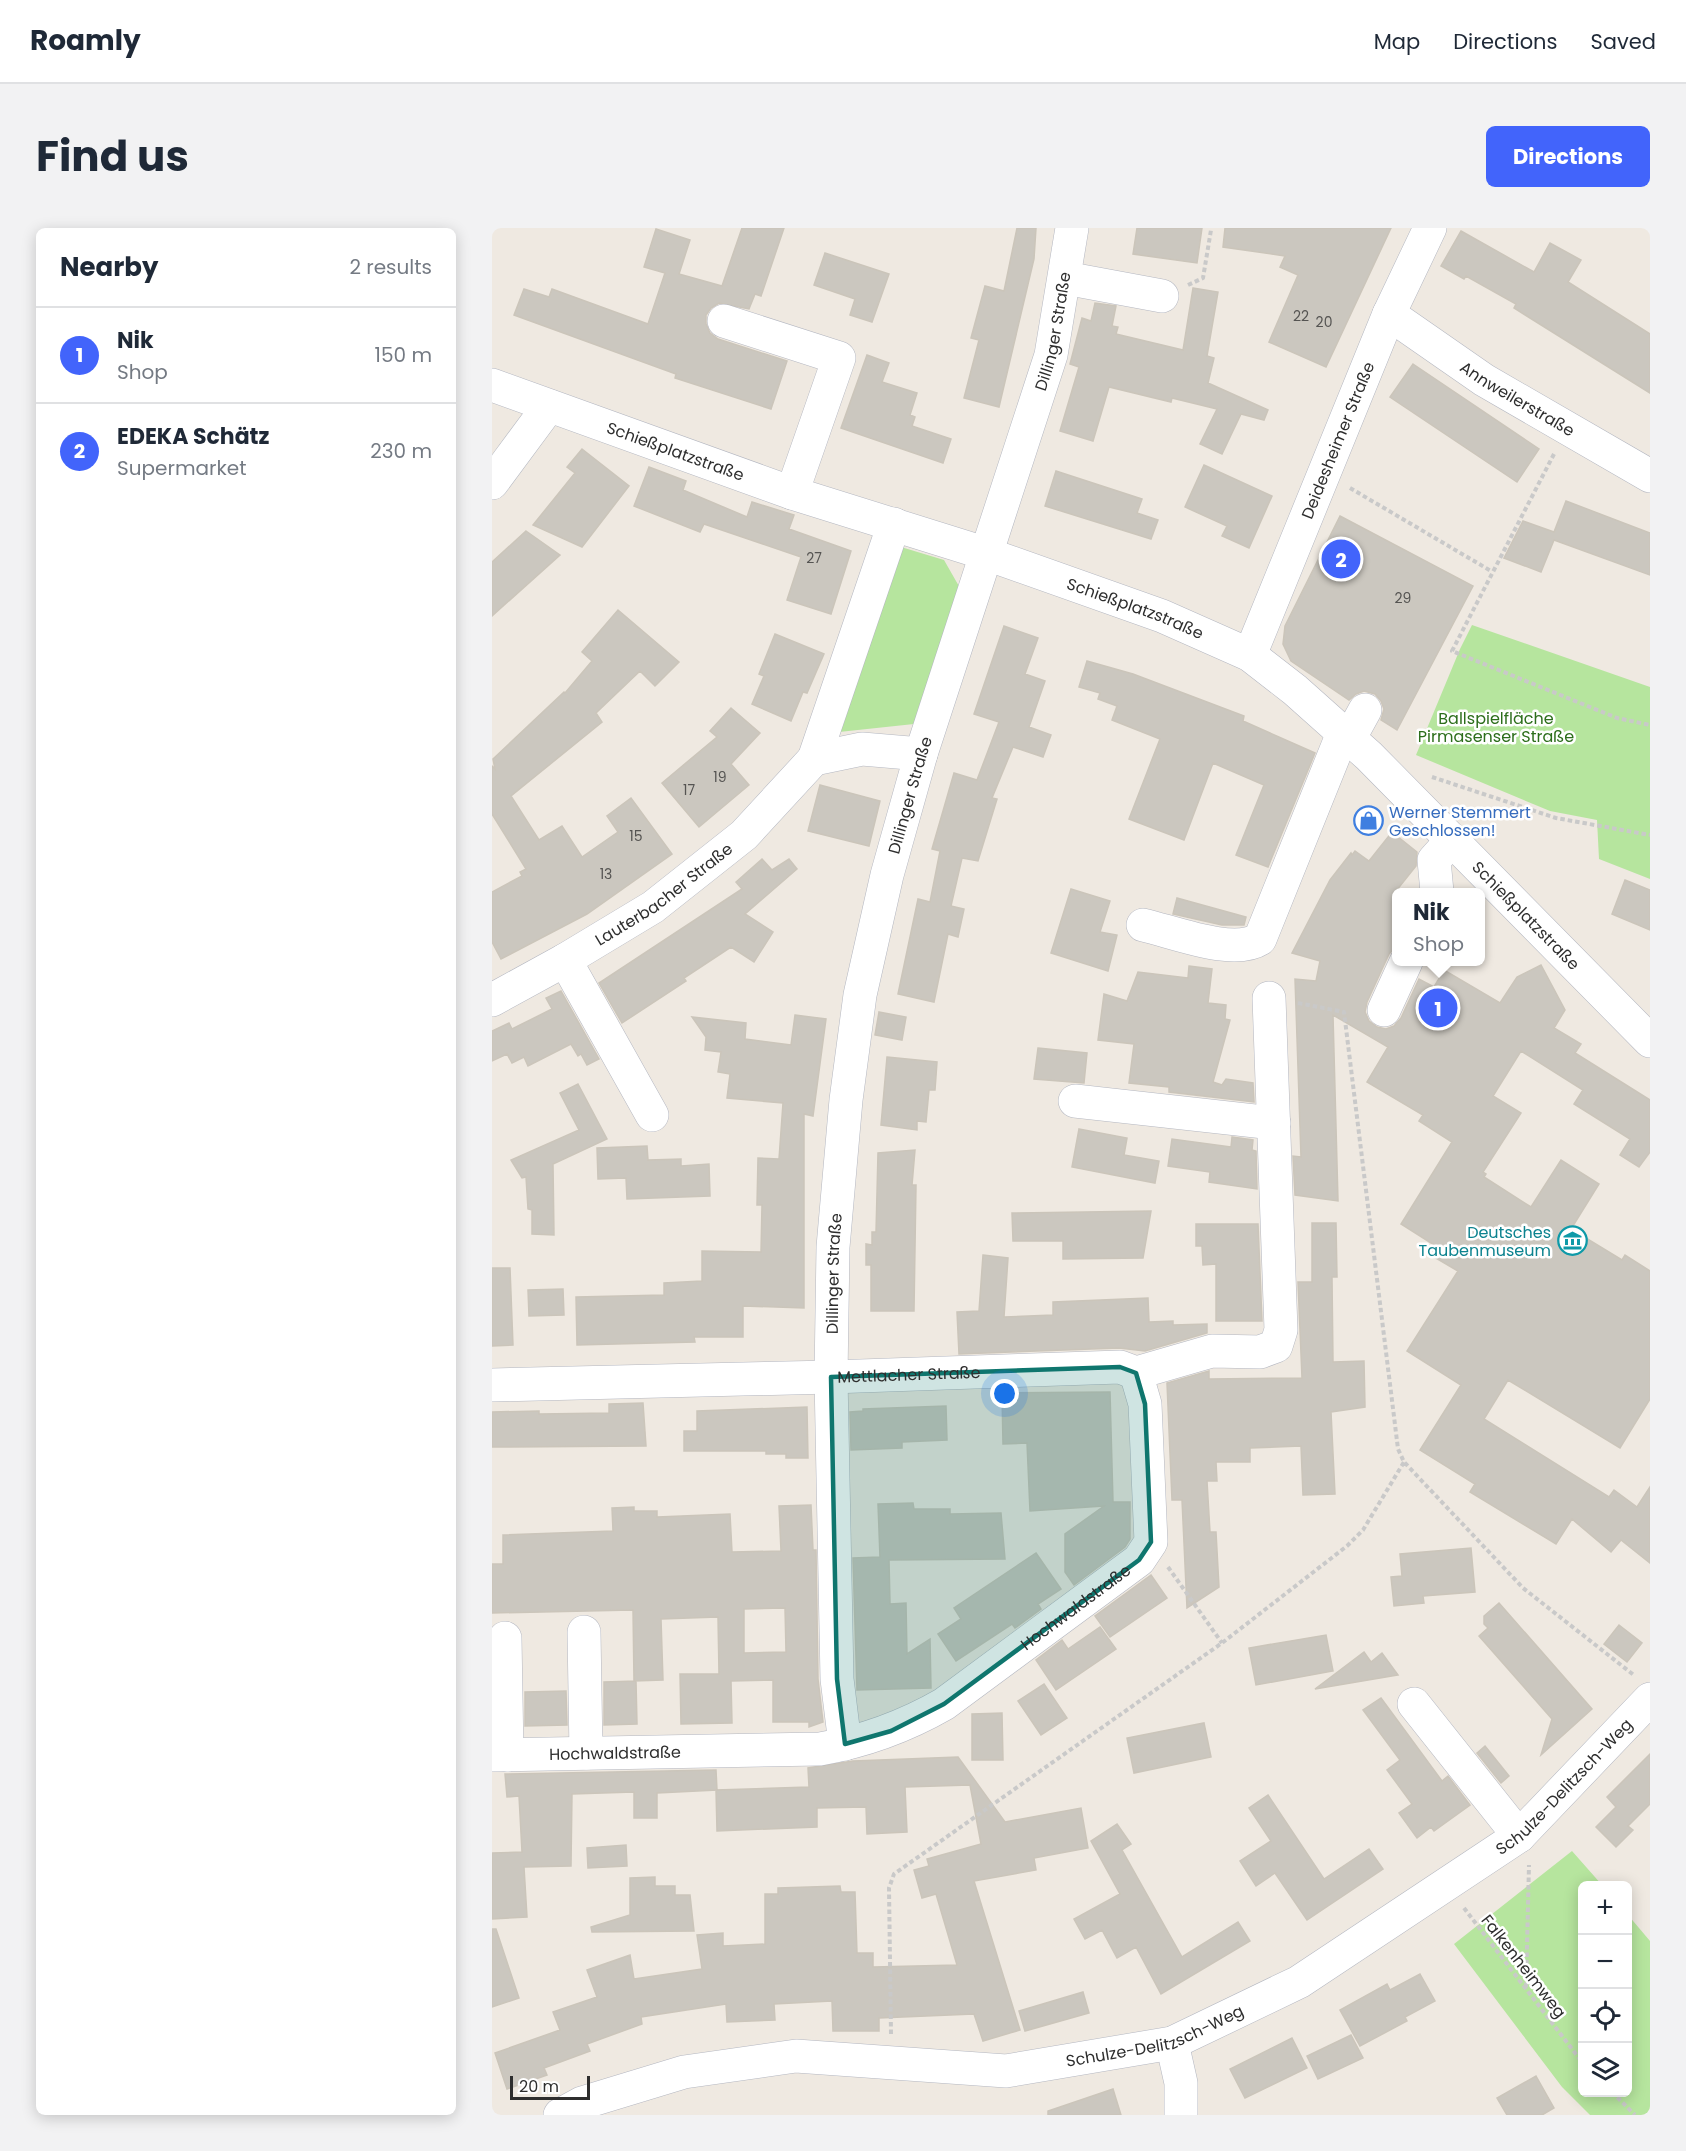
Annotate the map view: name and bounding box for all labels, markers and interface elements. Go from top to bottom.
text: Roamly [30,21,141,60]
text: Map [1374,27,1420,56]
text: Directions [1453,27,1557,56]
text: Saved [1590,27,1656,56]
button: Directions [1486,126,1650,187]
text: Find us [36,127,189,186]
text: Nearby [60,249,158,285]
text: 2 results [349,253,432,281]
street label: Dillinger Straße [1029,270,1077,394]
house number: 22 [1293,306,1309,326]
house number: 20 [1316,312,1332,332]
text: Nik [117,325,154,356]
text: 1 [76,341,83,369]
text: 150 m [375,341,432,369]
street label: Annweilerstraße [1455,356,1579,442]
text: Shop [117,358,168,386]
street label: Deidesheimer Straße [1296,358,1380,522]
street label: Schießplatzstraße [603,416,747,487]
text: EDEKA Schätz [117,421,269,452]
text: 2 [74,437,85,465]
text: 230 m [370,437,432,465]
text: Supermarket [117,454,246,482]
pin: 2 [1322,536,1360,582]
house number: 27 [806,548,822,568]
street label: Schießplatzstraße [1064,572,1207,645]
house number: 29 [1395,588,1411,608]
park label: Ballspielfläche Pirmasenser Straße [1418,707,1574,748]
street label: Dillinger Straße [882,734,938,857]
house number: 19 [713,767,727,787]
house number: 17 [683,780,695,800]
place label: Werner Stemmert Geschlossen! [1389,801,1531,842]
shop icon: Werner Stemmert Geschlossen! [1352,805,1384,837]
house number: 15 [629,826,643,846]
street label: Lauterbacher Straße [591,837,738,951]
street label: Schießplatzstraße [1467,856,1585,975]
house number: 13 [600,864,612,884]
popup [1392,888,1485,966]
text: Nik [1413,897,1450,928]
text: Shop [1413,930,1464,958]
pin: 1 [1418,986,1458,1030]
street label: Dillinger Straße [821,1212,848,1334]
place label: Deutsches Taubenmuseum [1419,1221,1551,1262]
museum icon: Deutsches Taubenmuseum [1556,1225,1588,1257]
street label: Mettlacher Straße [837,1361,981,1389]
your location [990,1379,1019,1408]
street label: Hochwaldstraße [1016,1559,1136,1656]
street label: Schulze-Delitzsch-Weg [1491,1713,1638,1861]
street label: Hochwaldstraße [549,1741,681,1766]
map controls [1578,1881,1632,2097]
button: + [1578,1881,1632,1935]
street label: Falkenheimweg [1476,1910,1571,2023]
button: − [1578,1935,1632,1989]
button: locate [1578,1989,1632,2043]
street label: Schulze-Delitzsch-Weg [1064,1999,1247,2073]
button: layers [1578,2043,1632,2097]
scale bar [510,2073,590,2100]
text: 20 m [519,2075,559,2098]

